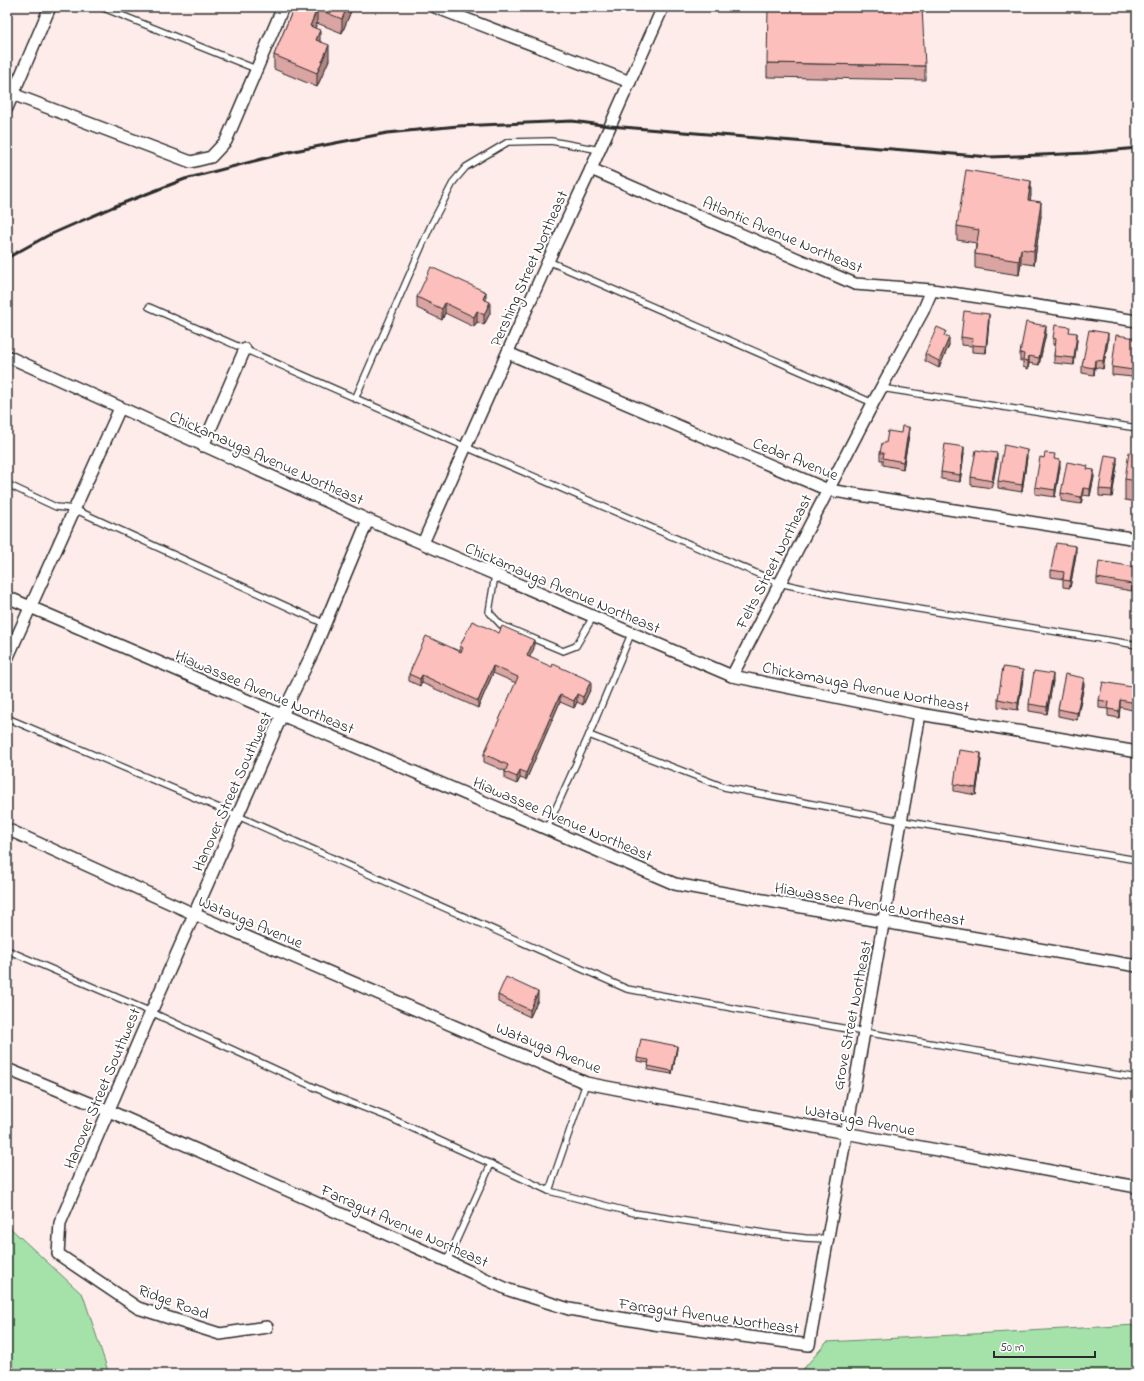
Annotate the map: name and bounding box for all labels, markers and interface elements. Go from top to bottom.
street label: Pershing Street Northeast [485,186,575,351]
street label: Atlantic Avenue Northeast [698,191,867,281]
street label: Chickamauga Avenue Northeast [165,405,368,513]
street label: Cedar Avenue [749,432,842,488]
street label: Felts Street Northeast [730,490,819,634]
street label: Chickamauga Avenue Northeast [461,537,664,641]
street label: Hiawassee Avenue Northeast [171,644,358,742]
street label: Chickamauga Avenue Northeast [760,656,972,720]
street label: Hanover Street Southwest [187,707,279,876]
street label: Hiawassee Avenue Northeast [469,771,656,869]
street label: Hiawassee Avenue Northeast [773,876,967,934]
street label: Watauga Avenue [194,890,307,956]
street label: Grove Street Northeast [827,938,879,1092]
street label: Hanover Street Southwest [58,1004,148,1173]
street label: Watauga Avenue [492,1017,605,1081]
street label: Watauga Avenue [802,1099,918,1144]
street label: Farragut Avenue Northeast [315,1179,493,1275]
street label: Ridge Road [134,1279,212,1327]
street label: Farragut Avenue Northeast [616,1292,801,1342]
scale bar [994,1333,1095,1359]
text: 50 m [1000,1339,1024,1357]

